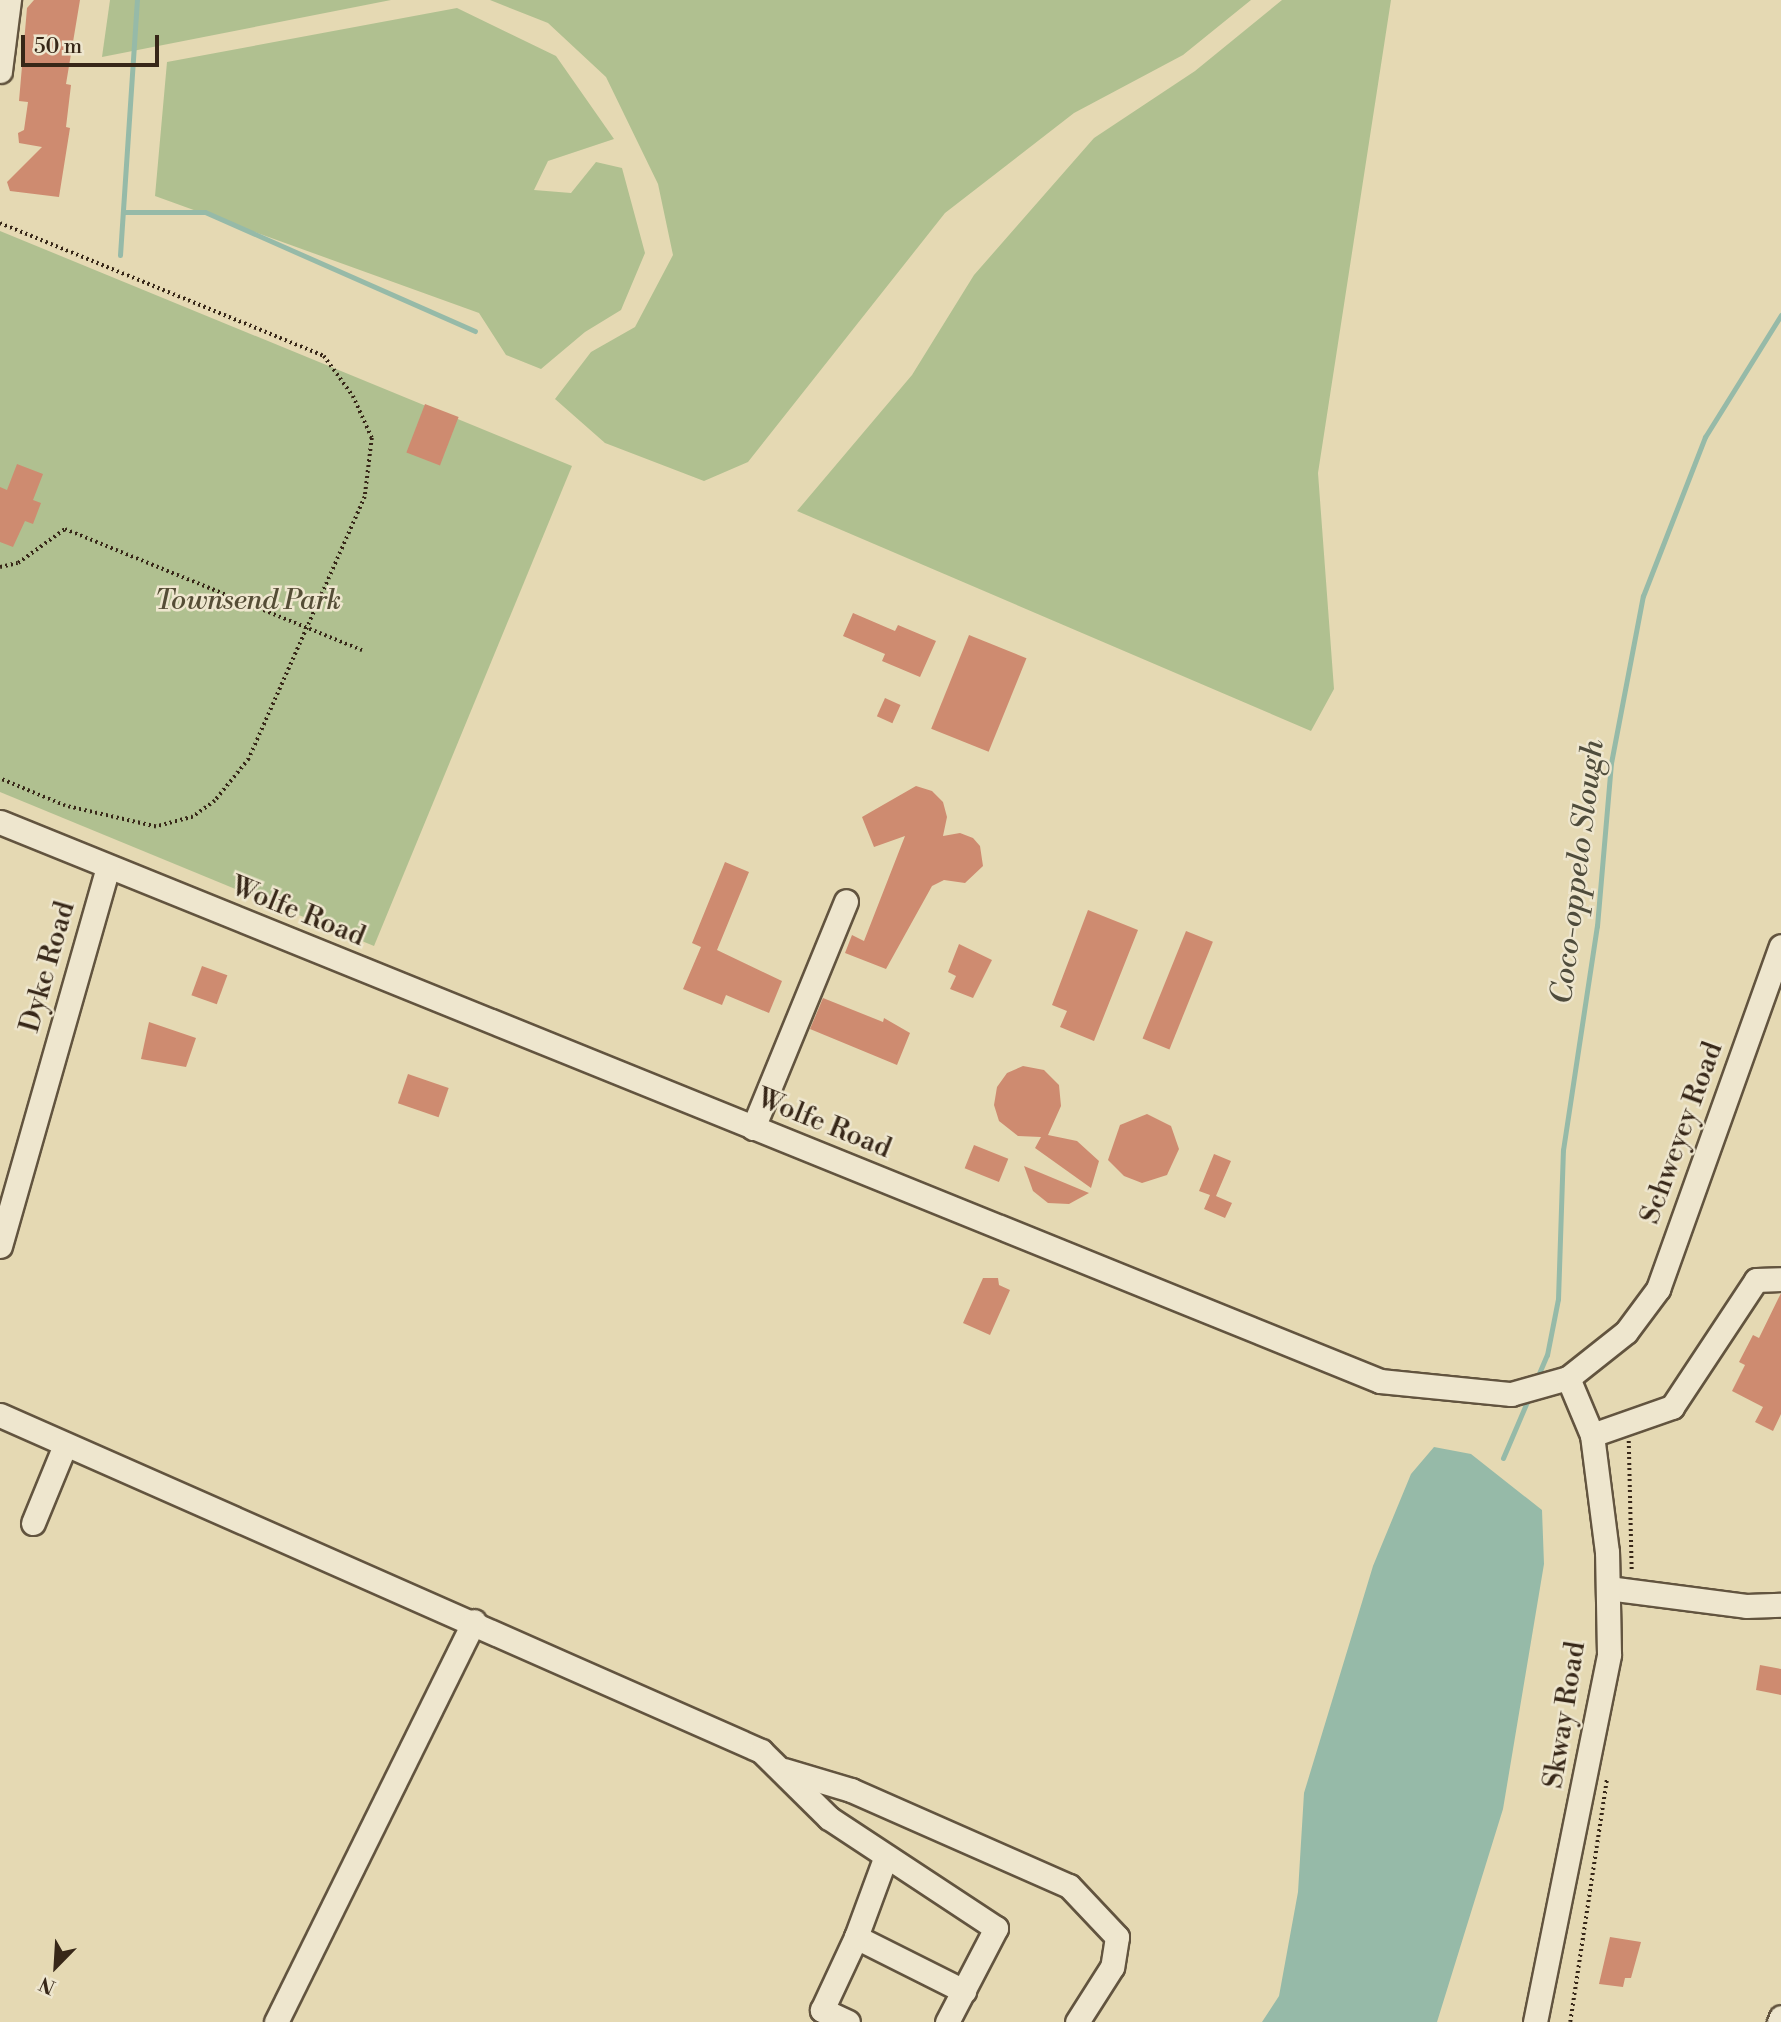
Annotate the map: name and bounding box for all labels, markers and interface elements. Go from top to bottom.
scale bar [24,21,163,65]
text: 50 m [34,34,82,60]
park label: Townsend Park [155,584,341,618]
water label: Coco-oppelo Slough [1544,738,1612,1006]
street label: Wolfe Road [226,870,370,954]
street label: Dyke Road [13,898,83,1036]
street label: Schweyey Road [1634,1037,1730,1229]
street label: Wolfe Road [752,1082,896,1166]
street label: Skway Road [1537,1639,1593,1791]
north arrow [21,1931,91,2001]
text: N [36,1971,59,1999]

